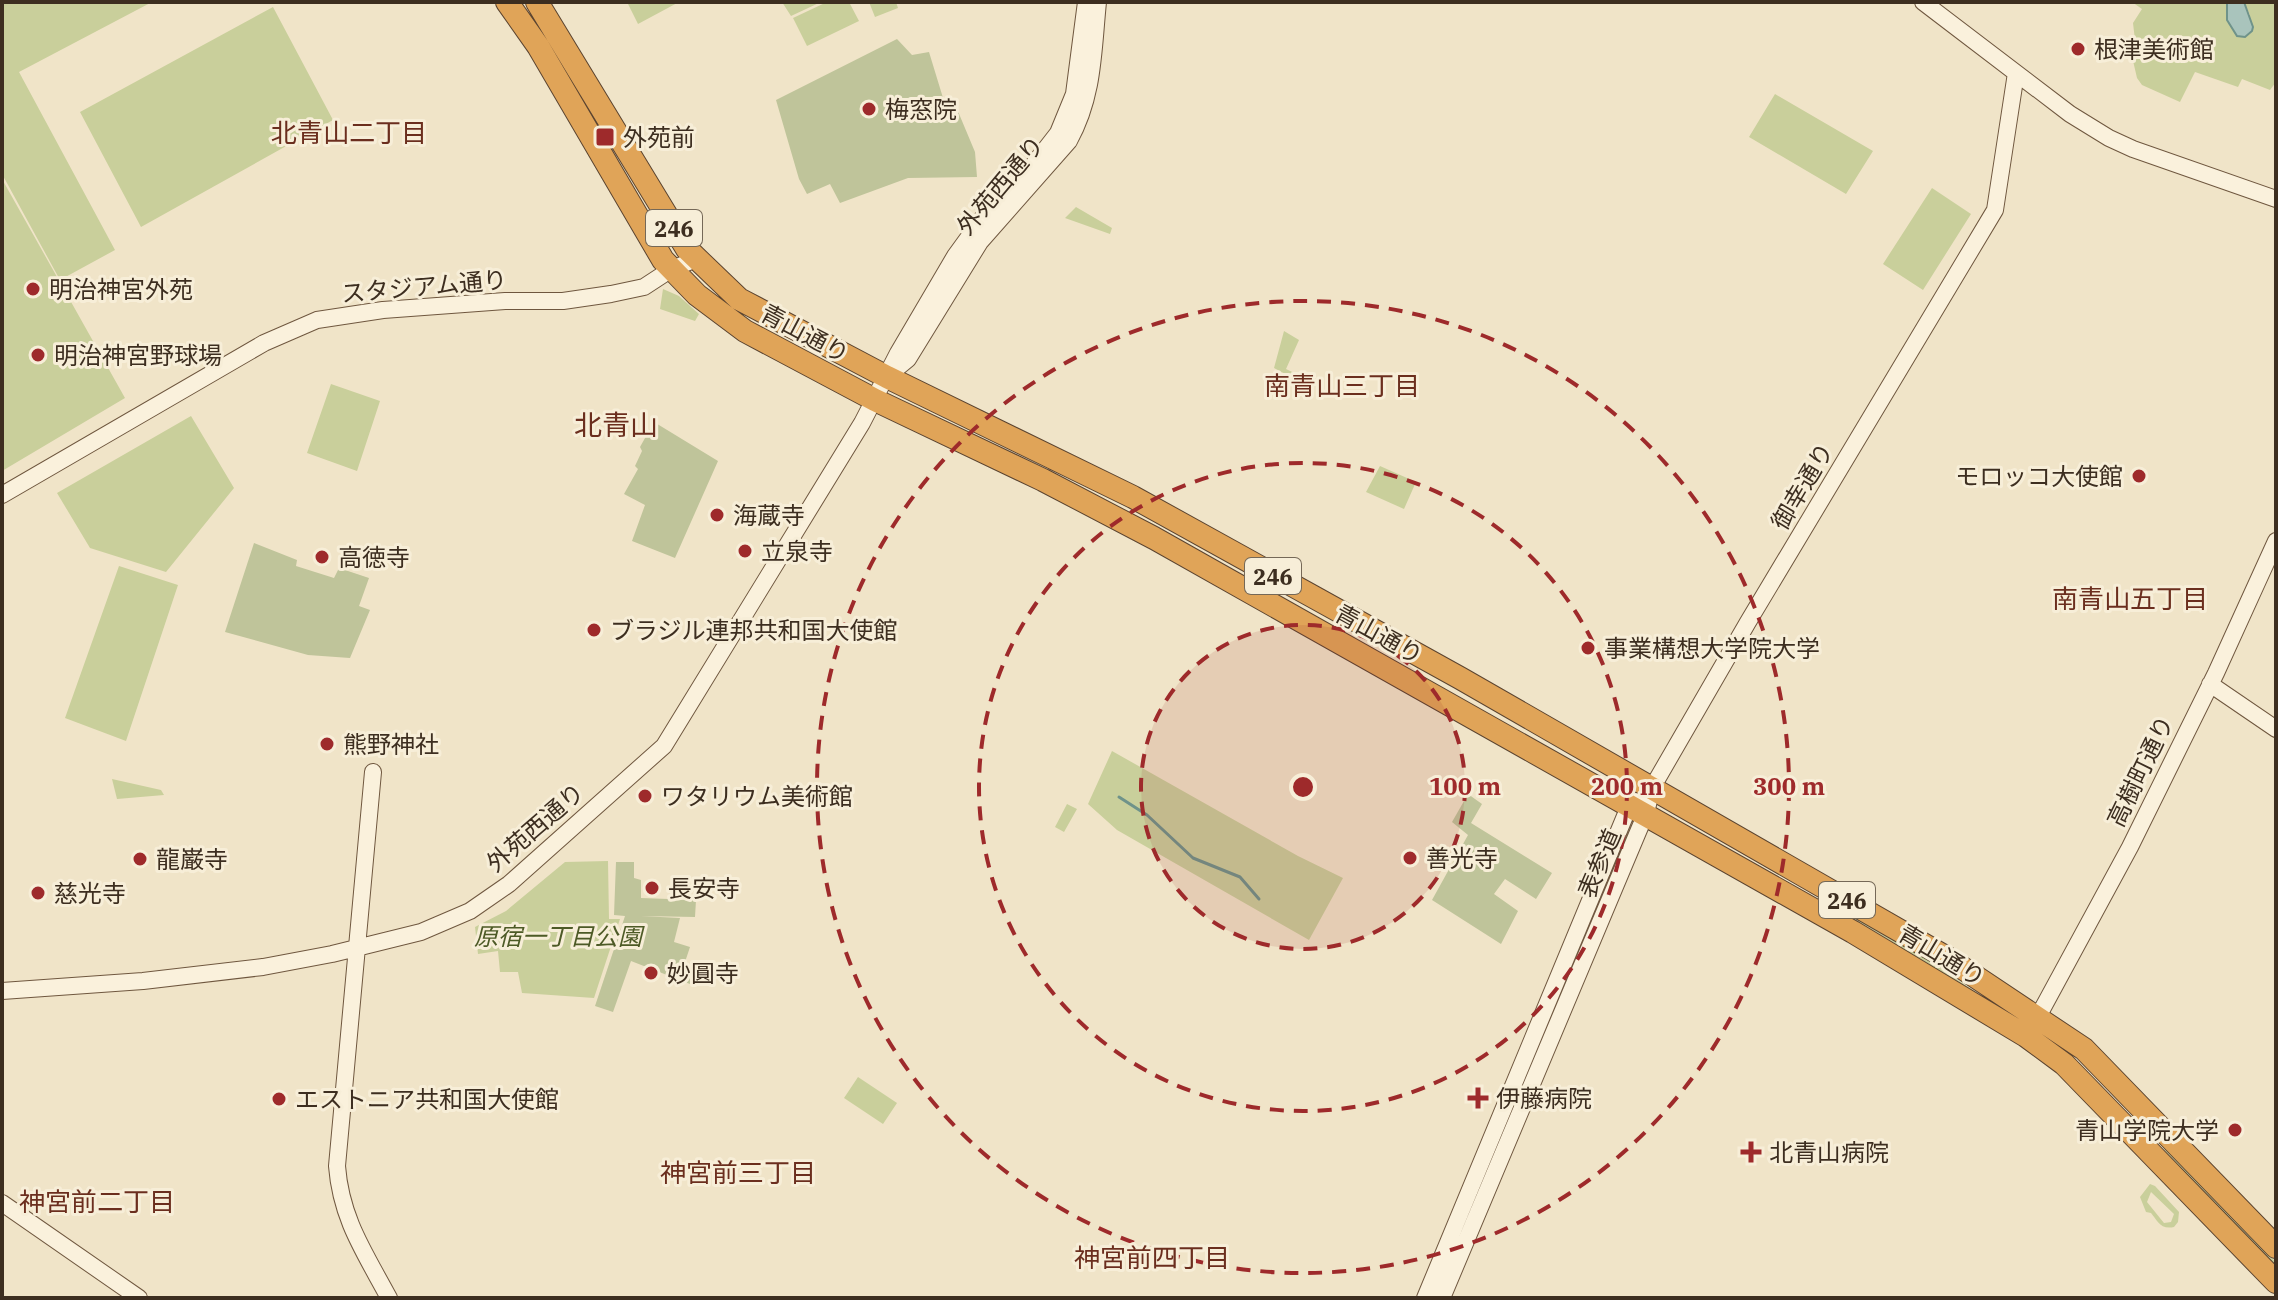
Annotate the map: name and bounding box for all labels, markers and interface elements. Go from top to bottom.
place label: 根津美術館 [2094,33,2214,65]
marker: 根津美術館 [2069,40,2087,58]
place label: 梅窓院 [885,93,957,125]
marker: 梅窓院 [860,100,878,118]
district label: 北青山二丁目 [271,115,427,149]
place label: 外苑前 [623,121,695,153]
marker: 外苑前 [594,126,616,148]
street label: 外苑西通り [949,129,1051,241]
road number: 246 [646,210,702,246]
street label: スタジアム通り [340,263,508,309]
place label: 明治神宮外苑 [49,273,193,305]
marker: 明治神宮外苑 [24,280,42,298]
street label: 青山通り [755,296,855,370]
place label: 明治神宮野球場 [54,339,222,371]
marker: 明治神宮野球場 [29,346,47,364]
district label: 南青山三丁目 [1264,368,1420,402]
district label: 北青山 [574,406,658,443]
street label: 御幸通り [1764,437,1840,535]
place label: モロッコ大使館 [1955,460,2123,492]
marker: モロッコ大使館 [2130,467,2148,485]
place label: 海蔵寺 [733,499,805,531]
marker: 海蔵寺 [708,506,726,524]
place label: 立泉寺 [761,535,833,567]
place label: 高徳寺 [338,541,410,573]
marker: 立泉寺 [736,542,754,560]
marker: 高徳寺 [313,548,331,566]
road number: 246 [1245,558,1301,594]
district label: 南青山五丁目 [2052,581,2208,615]
street label: 青山通り [1329,597,1429,671]
place label: ブラジル連邦共和国大使館 [610,614,898,646]
marker: ブラジル連邦共和国大使館 [585,621,603,639]
place label: 事業構想大学院大学 [1604,632,1820,664]
marker: 事業構想大学院大学 [1579,639,1597,657]
street label: 高樹町通り [2099,710,2181,832]
place label: 熊野神社 [343,728,439,760]
marker: 熊野神社 [318,735,336,753]
text: 100 m [1429,770,1501,802]
text: 200 m [1591,770,1663,802]
text: 300 m [1753,770,1825,802]
centre of rings [1289,773,1317,801]
street label: 外苑西通り [479,776,591,878]
place label: ワタリウム美術館 [661,780,853,812]
marker: ワタリウム美術館 [636,787,654,805]
street label: 表参道 [1570,824,1628,902]
place label: 善光寺 [1426,842,1498,874]
place label: 龍巌寺 [156,843,228,875]
marker: 善光寺 [1401,849,1419,867]
marker: 龍巌寺 [131,850,149,868]
place label: 長安寺 [668,872,740,904]
place label: 慈光寺 [54,877,126,909]
marker: 長安寺 [643,879,661,897]
road number: 246 [1819,882,1875,918]
marker: 慈光寺 [29,884,47,902]
street label: 青山通り [1893,917,1991,993]
park label: 原宿一丁目公園 [474,920,645,952]
place label: 妙圓寺 [667,957,739,989]
marker: 妙圓寺 [642,964,660,982]
place label: 伊藤病院 [1496,1082,1592,1114]
place label: エストニア共和国大使館 [295,1083,559,1115]
marker: 伊藤病院 [1467,1087,1489,1109]
marker: エストニア共和国大使館 [270,1090,288,1108]
place label: 青山学院大学 [2075,1114,2219,1146]
marker: 青山学院大学 [2226,1121,2244,1139]
place label: 北青山病院 [1769,1136,1889,1168]
marker: 北青山病院 [1740,1141,1762,1163]
district label: 神宮前三丁目 [660,1155,816,1189]
district label: 神宮前二丁目 [19,1184,175,1218]
district label: 神宮前四丁目 [1074,1240,1230,1274]

